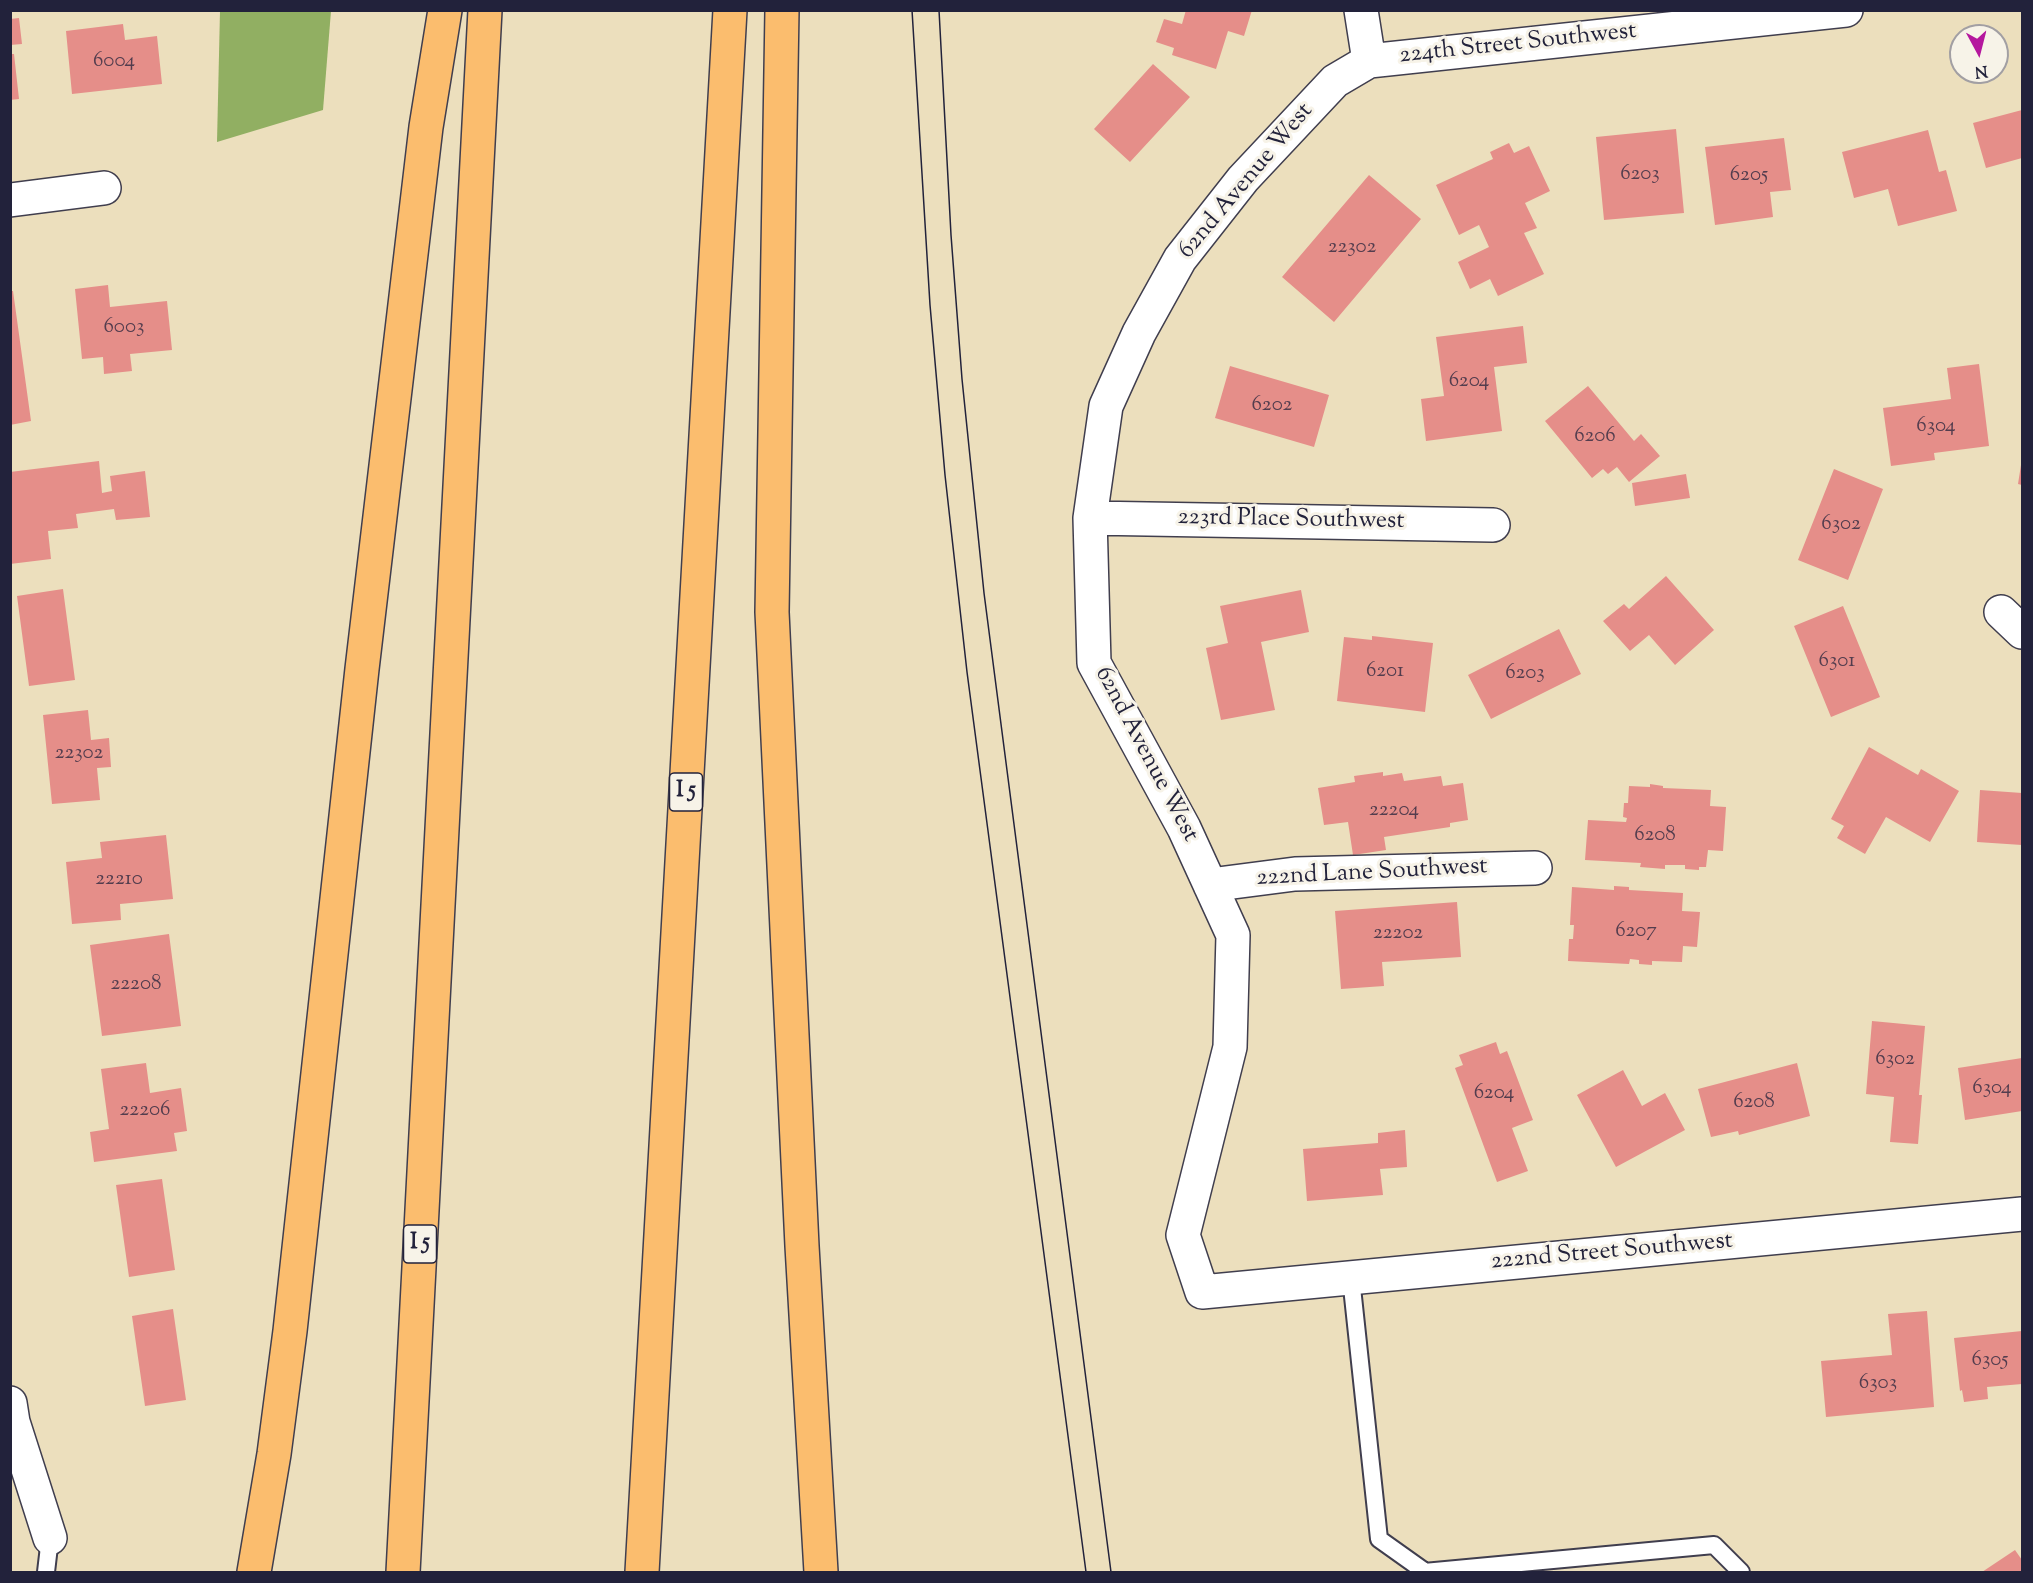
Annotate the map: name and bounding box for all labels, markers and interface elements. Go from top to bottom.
street label: 224th Street Southwest [1398,18,1638,72]
north arrow [1949,24,2009,84]
house number: 6004 [93,49,135,75]
text: N [1973,58,1989,83]
street label: 62nd Avenue West [1174,98,1320,266]
house number: 6203 [1620,162,1660,188]
house number: 6205 [1730,163,1768,189]
house number: 22302 [1328,235,1376,261]
house number: 6003 [103,315,145,341]
house number: 6204 [1449,369,1489,395]
house number: 6202 [1252,393,1292,419]
house number: 6304 [1916,414,1956,440]
house number: 6206 [1574,424,1616,450]
street label: 223rd Place Southwest [1177,505,1405,537]
house number: 6302 [1821,512,1861,538]
house number: 6301 [1819,649,1855,675]
house number: 6201 [1366,659,1404,685]
house number: 6203 [1505,661,1545,687]
street label: 62nd Avenue West [1087,663,1203,847]
house number: 22302 [55,741,103,767]
road number: I 5 [670,773,702,811]
house number: 22204 [1369,798,1419,824]
house number: 6208 [1634,823,1676,849]
street label: 222nd Lane Southwest [1256,854,1488,894]
house number: 22210 [95,867,143,893]
house number: 6207 [1615,919,1657,945]
house number: 22202 [1373,921,1423,947]
house number: 22208 [110,972,162,998]
house number: 6302 [1875,1047,1915,1073]
house number: 6304 [1972,1076,2012,1102]
house number: 6204 [1474,1081,1514,1107]
house number: 6208 [1733,1090,1775,1116]
house number: 22206 [119,1098,171,1124]
road number: I 5 [404,1225,436,1263]
street label: 222nd Street Southwest [1490,1228,1734,1278]
house number: 6305 [1971,1348,2009,1374]
house number: 6303 [1859,1371,1897,1397]

